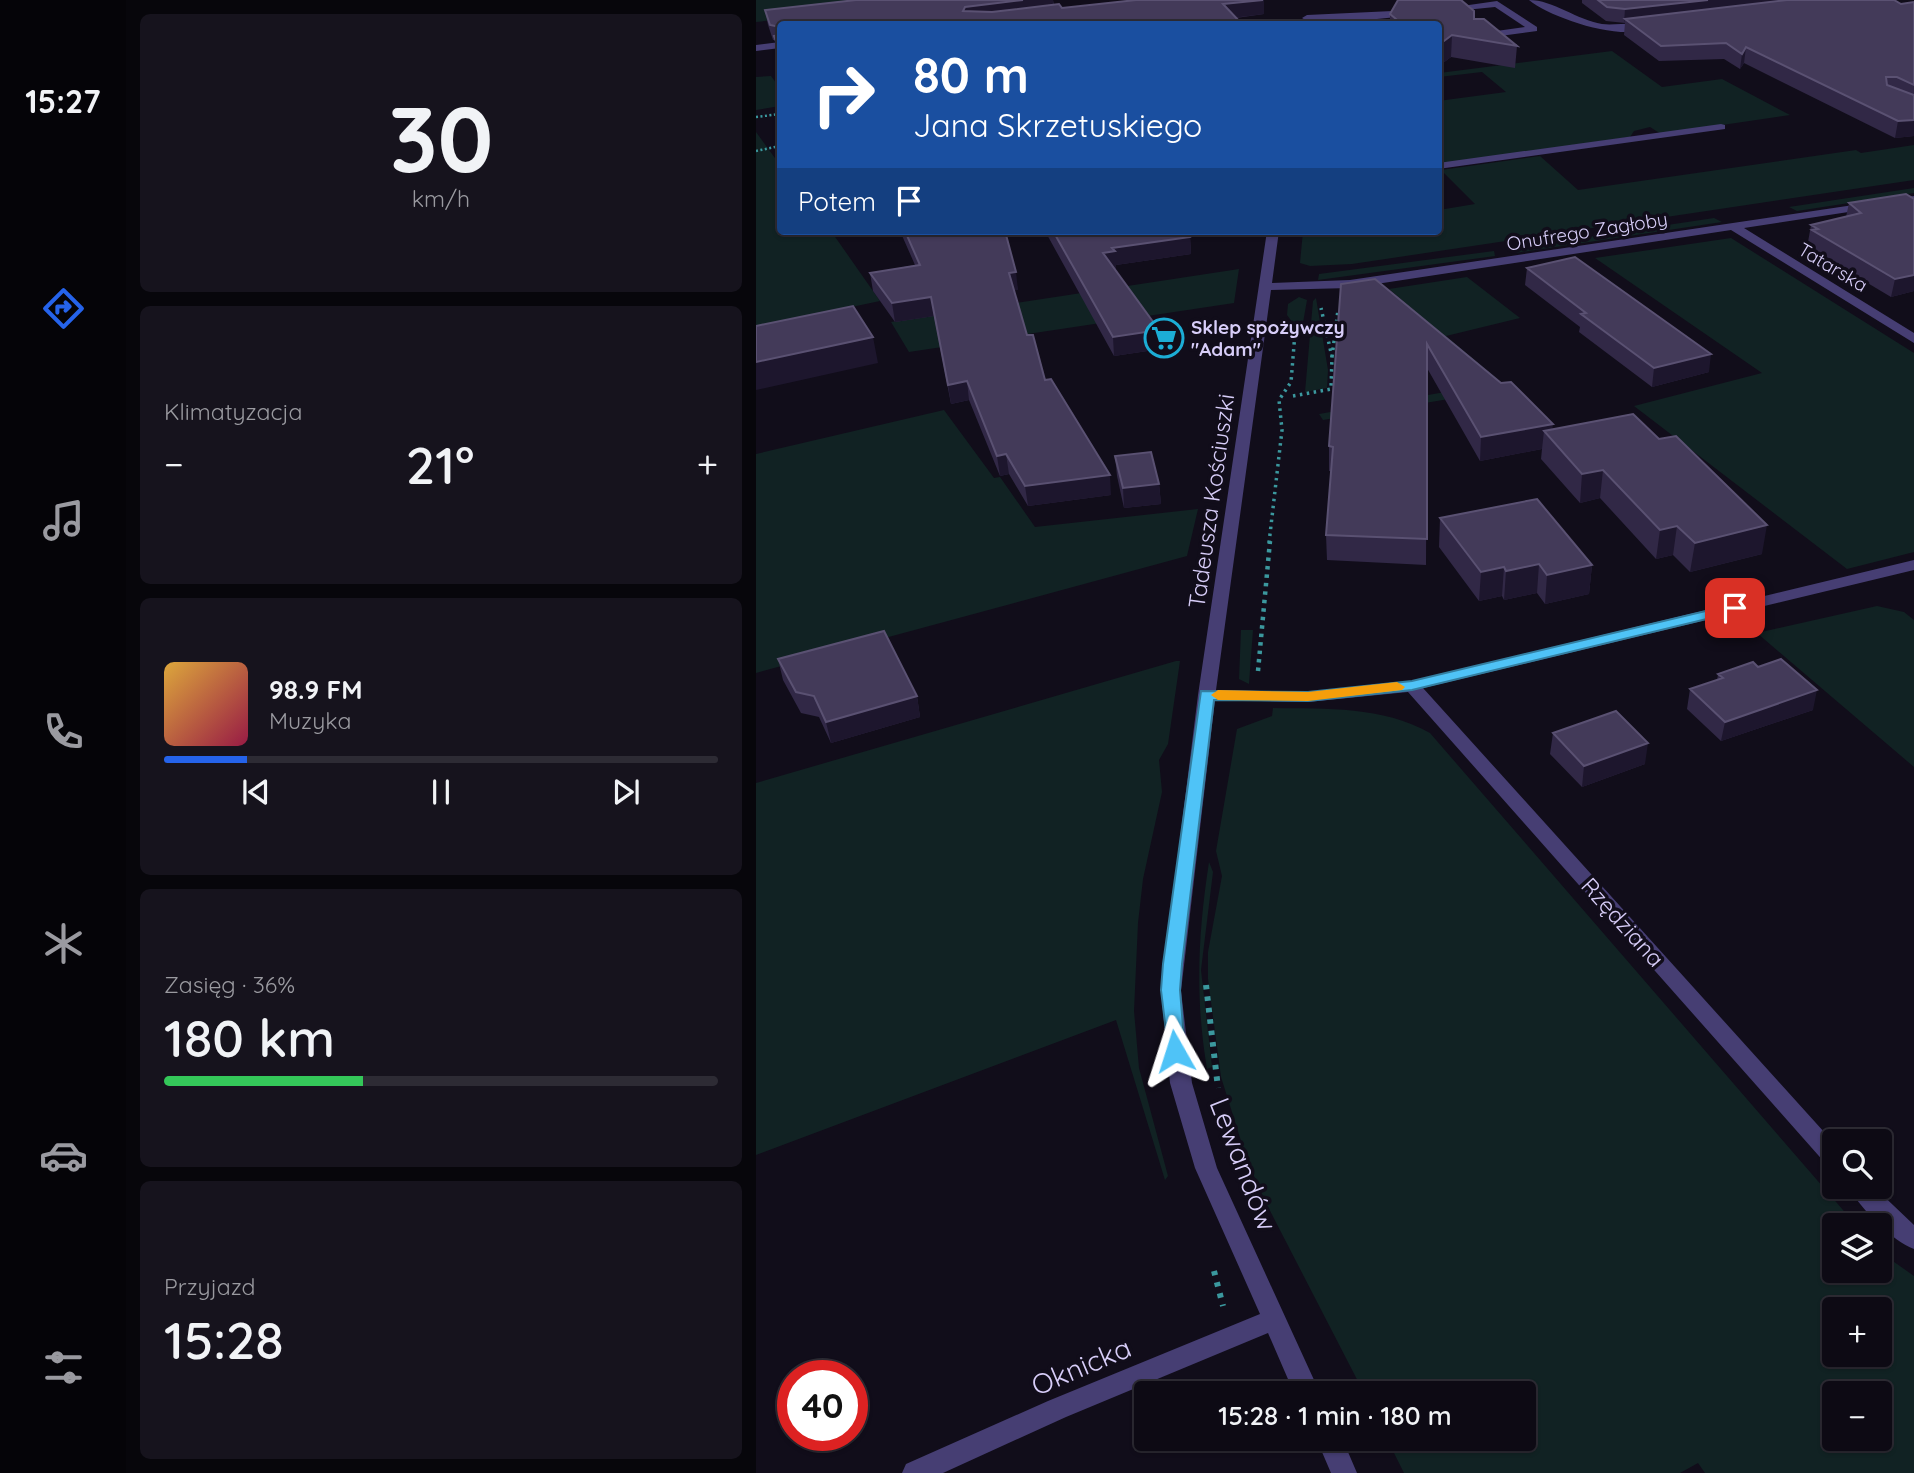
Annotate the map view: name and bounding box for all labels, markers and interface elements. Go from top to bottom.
text: 80 m [913,44,1029,105]
icon: right [798,49,889,140]
text: 15:27 [25,81,101,121]
text: 30 [389,81,493,195]
text: Jana Skrzetuskiego [913,105,1202,145]
icon: arrive [890,182,928,220]
text: km/h [412,184,470,213]
text: Potem [798,185,876,218]
street label: Onufrego Zagłoby [1505,206,1669,256]
street label: Tatarska [1794,237,1872,297]
icon: directions [39,284,88,333]
place label: Sklep spożywczy "Adam" [1191,315,1345,361]
supermarket icon: Sklep spożywczy "Adam" [1143,317,1185,359]
street label: Tadeusza Kościuszki [1182,392,1240,610]
text: Klimatyzacja [164,397,303,426]
text: 21° [406,432,474,497]
text: − [164,440,184,488]
text: + [697,440,718,488]
icon: music [39,496,88,545]
pin [1705,578,1765,638]
icon: arrive [1716,589,1754,627]
text: 98.9 FM [269,673,362,706]
text: Muzyka [269,706,351,735]
icon: phone [39,707,88,756]
icon: previous [237,773,275,811]
icon: pause [422,773,460,811]
icon: next [607,773,645,811]
street label: Rzędziana [1575,871,1671,973]
icon: climate [39,919,88,968]
text: Zasięg · 36% [164,970,295,999]
text: 180 km [164,1005,335,1070]
position arrow [1138,1014,1212,1088]
street label: Lewandów [1203,1092,1285,1236]
map controls [1822,1129,1892,1451]
button: search [1822,1129,1892,1199]
icon: car [39,1131,88,1180]
button: layers [1822,1213,1892,1283]
text: Przyjazd [164,1272,256,1301]
button: + [1822,1297,1892,1367]
text: 15:28 [164,1307,284,1372]
street label: Oknicka [1026,1329,1136,1403]
icon: filters [39,1343,88,1392]
speed limit sign: 40 [777,1360,868,1451]
button: − [1822,1381,1892,1451]
text: 15:28 · 1 min · 180 m [1218,1399,1452,1432]

